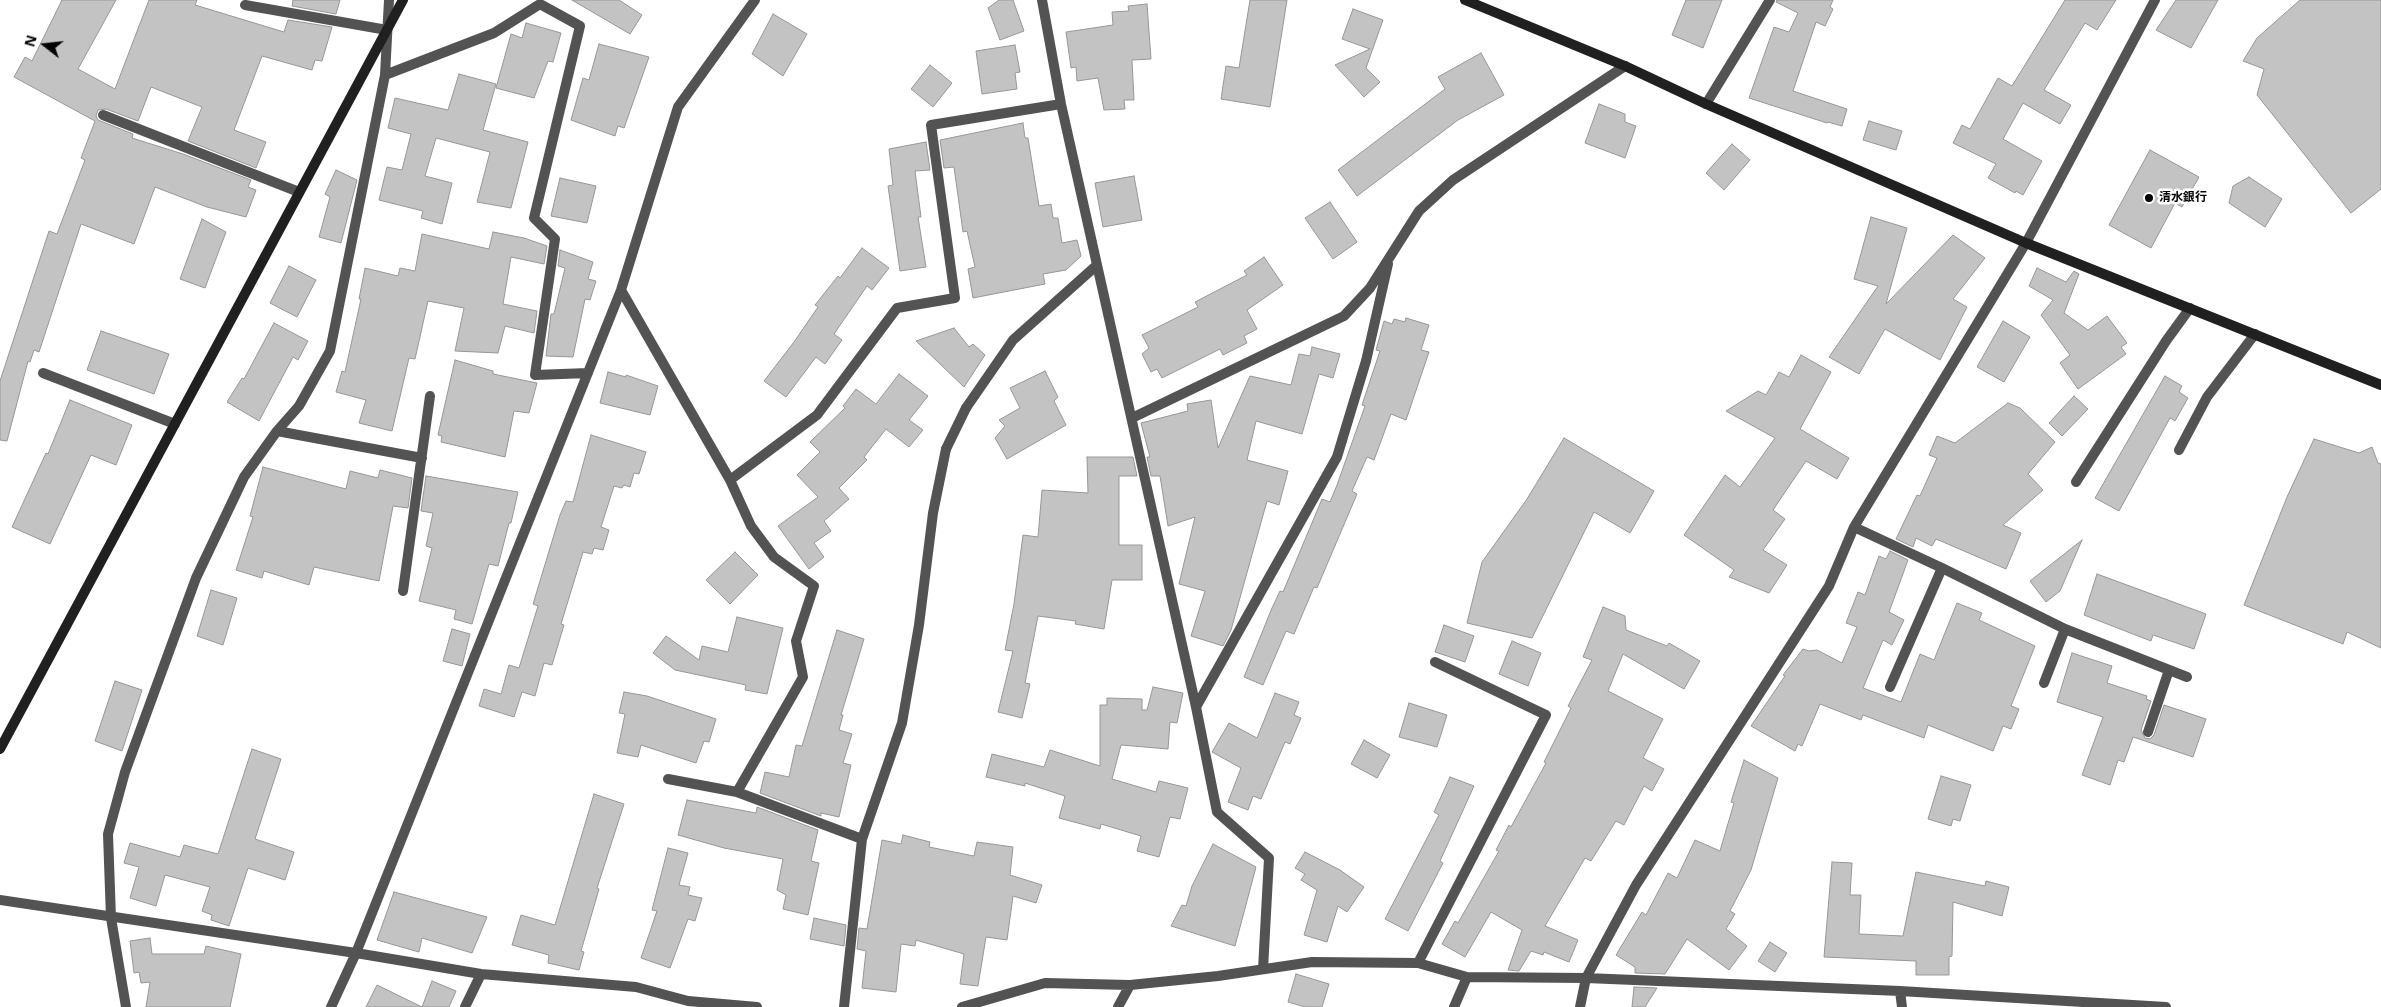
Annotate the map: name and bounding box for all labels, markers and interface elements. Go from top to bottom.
north arrow [20,20,70,70]
text: N [19,33,41,49]
place label: 清水銀行 [2159,191,2207,205]
marker: 清水銀行 [2143,192,2155,204]

